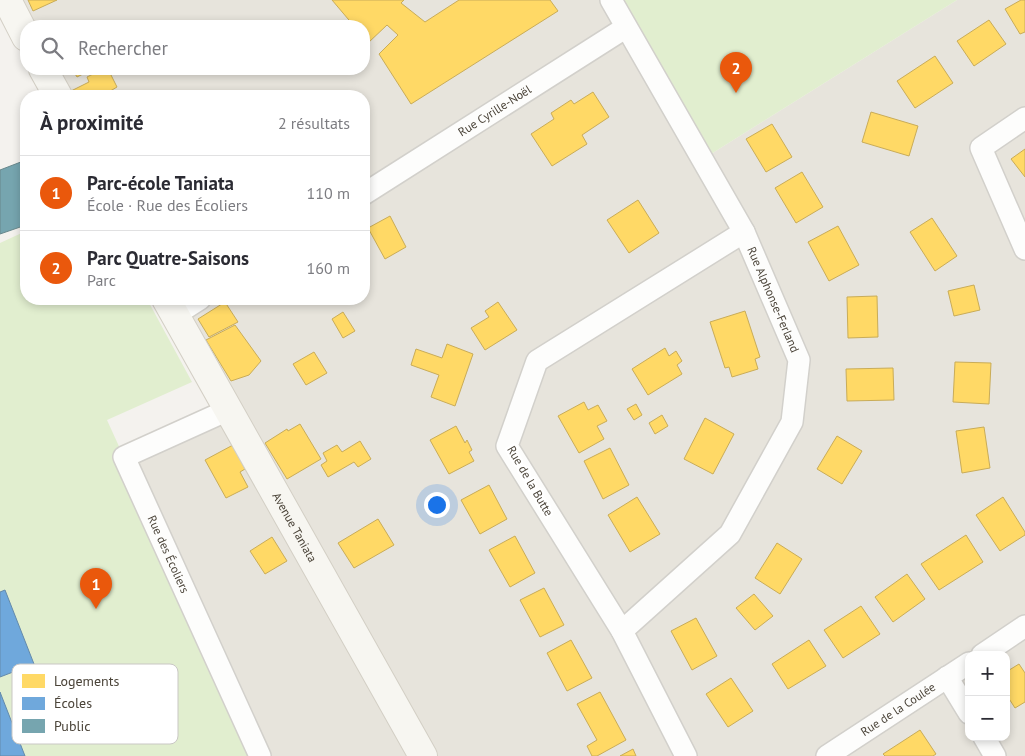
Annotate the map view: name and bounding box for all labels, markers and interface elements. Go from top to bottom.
search box [20,20,370,75]
icon: search [38,34,66,62]
text: Rechercher [78,36,168,60]
pin: 2 [720,52,752,93]
street label: Rue Cyrille-Noël [455,81,534,139]
text: À proximité [40,109,144,136]
text: 2 résultats [278,113,350,133]
text: Parc-école Taniata [87,171,234,195]
text: 1 [51,183,61,203]
text: 110 m [307,183,350,203]
text: École · Rue des Écoliers [87,195,248,215]
street label: Rue Alphonse-Ferland [744,244,803,355]
text: Parc Quatre-Saisons [87,246,249,270]
text: 2 [51,258,61,278]
text: 160 m [307,258,350,278]
text: Parc [87,270,116,290]
street label: Rue de la Butte [504,443,557,519]
street label: Avenue Taniata [269,490,320,565]
your location [424,492,450,518]
street label: Rue des Écoliers [145,513,193,595]
pin: 1 [80,568,112,609]
map controls [965,651,1010,741]
button: + [965,651,1010,696]
legend [12,664,178,744]
text: Logements [54,672,119,690]
street label: Rue de la Coulée [858,679,938,739]
text: Écoles [54,694,92,712]
button: − [965,696,1010,741]
text: Public [54,717,91,735]

